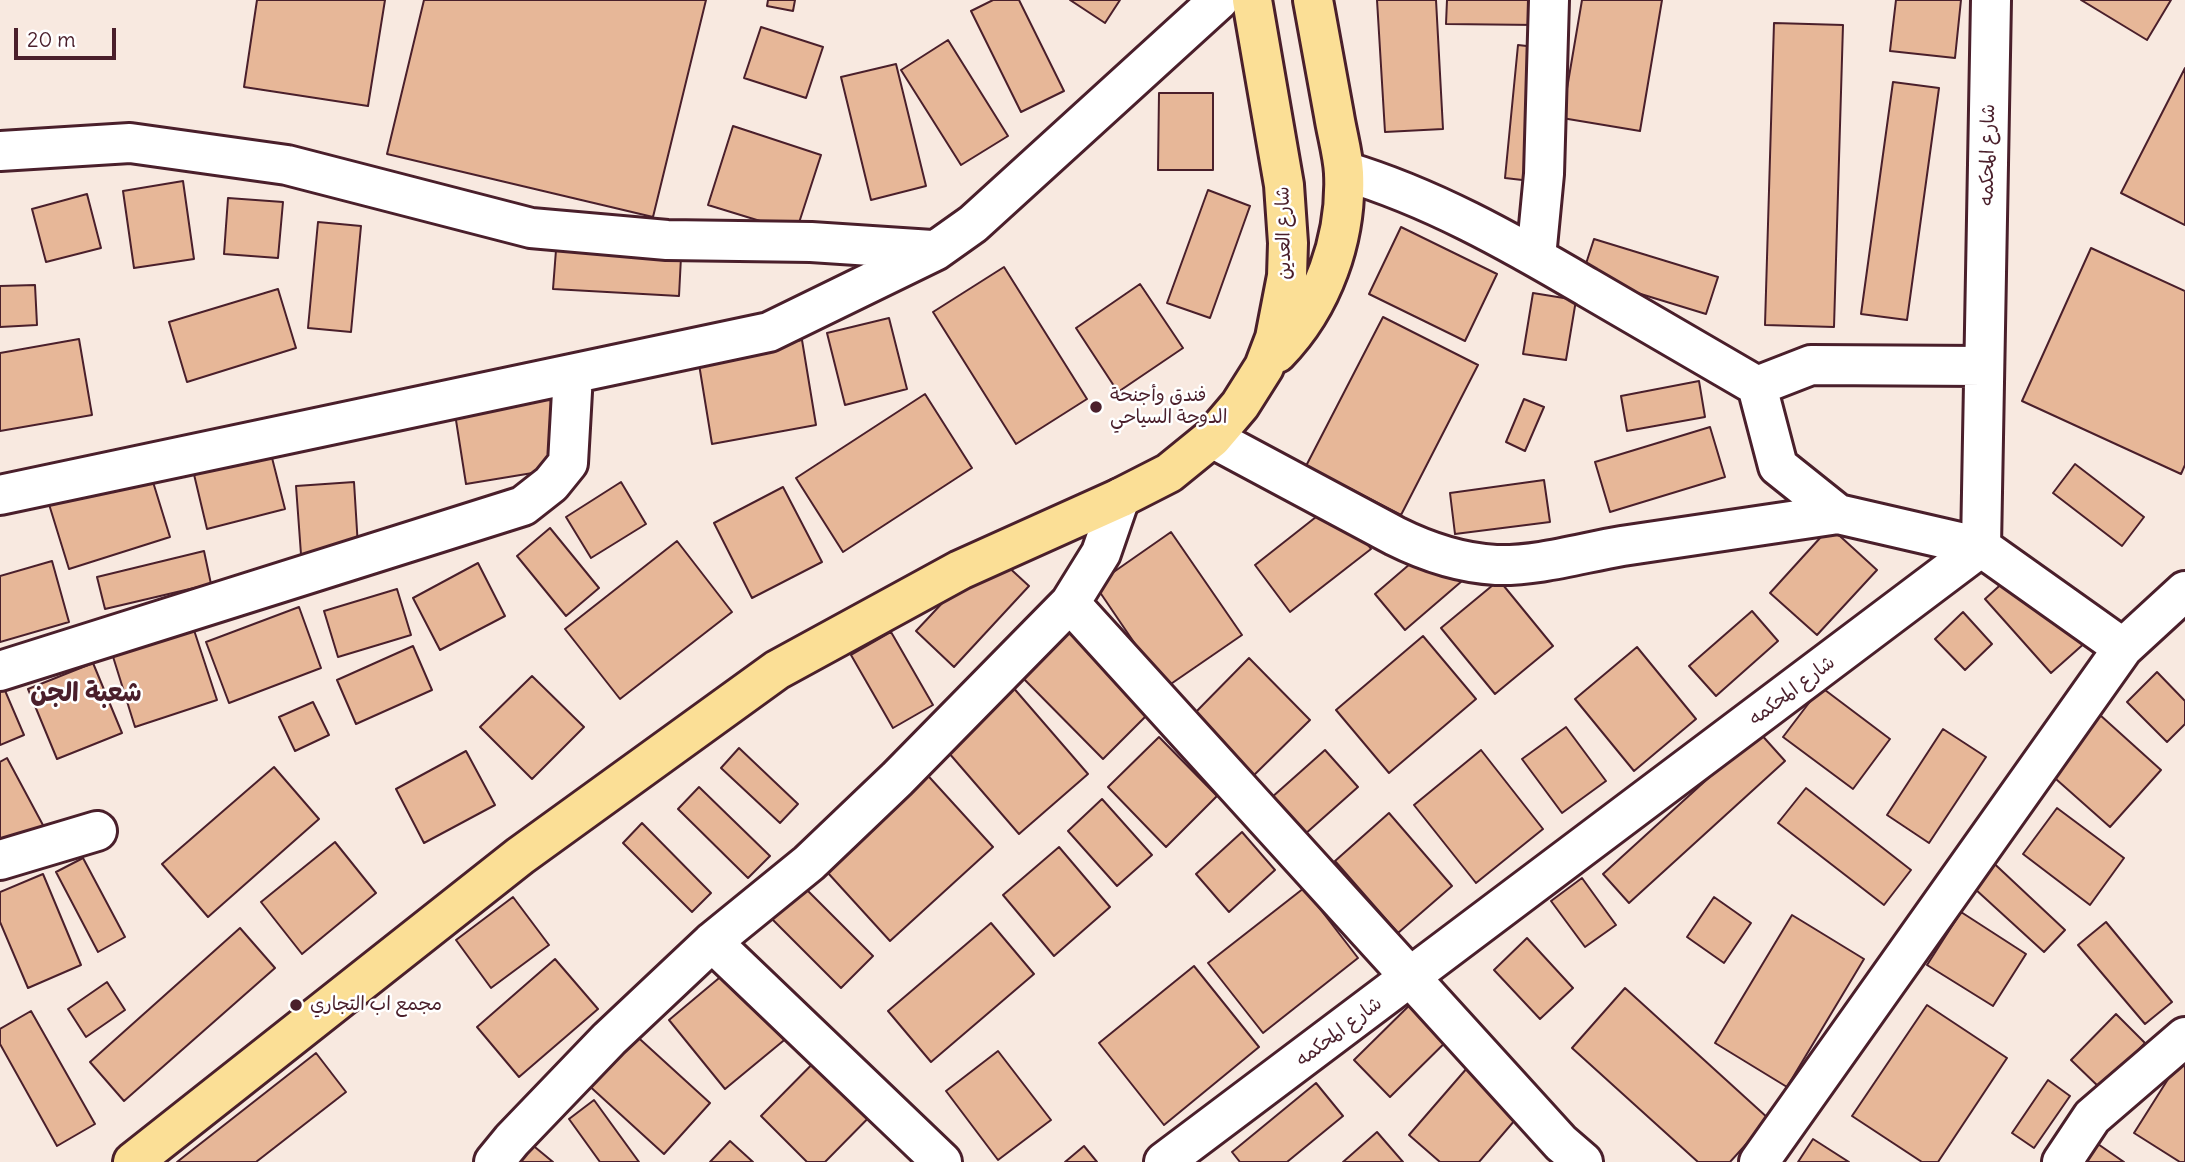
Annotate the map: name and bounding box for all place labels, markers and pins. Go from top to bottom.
place label: فندق وأجنحة الدوحة السياحي [1110,385,1227,429]
marker: فندق وأجنحة الدوحة السياحي [1088,399,1104,415]
place label: مجمع اب التجاري [310,994,442,1016]
marker: مجمع اب التجاري [288,997,304,1013]

